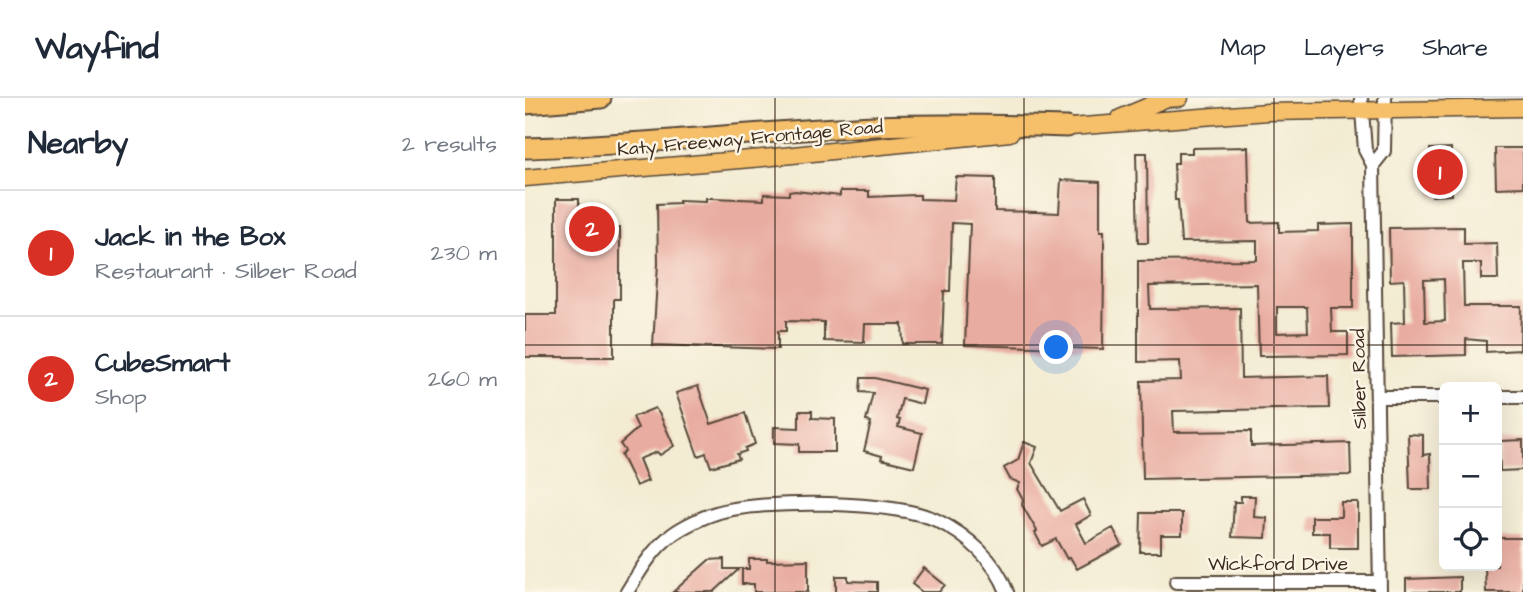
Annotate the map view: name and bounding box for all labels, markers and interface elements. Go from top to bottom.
text: Wayfind [35,25,159,71]
text: Map [1221,31,1266,65]
text: Layers [1304,31,1384,65]
text: Share [1422,31,1488,65]
street label: Katy Freeway Frontage Road [616,113,884,165]
text: Nearby [28,123,128,165]
text: 2 results [402,128,497,160]
pin: 1 [1417,146,1463,198]
pin: 2 [569,203,615,255]
text: Jack in the Box [95,219,285,255]
text: 1 [50,237,52,269]
text: 230 m [431,237,497,269]
text: Restaurant · Silber Road [95,255,357,287]
street label: Silber Road [1345,328,1374,430]
your location [1039,330,1073,364]
text: CubeSmart [95,345,230,381]
text: 2 [44,363,58,395]
text: 260 m [428,363,497,395]
text: Shop [95,381,147,413]
map controls [1439,382,1502,571]
button: + [1439,382,1502,445]
button: − [1439,445,1502,508]
button: locate [1439,508,1502,571]
street label: Wickford Drive [1208,551,1348,578]

